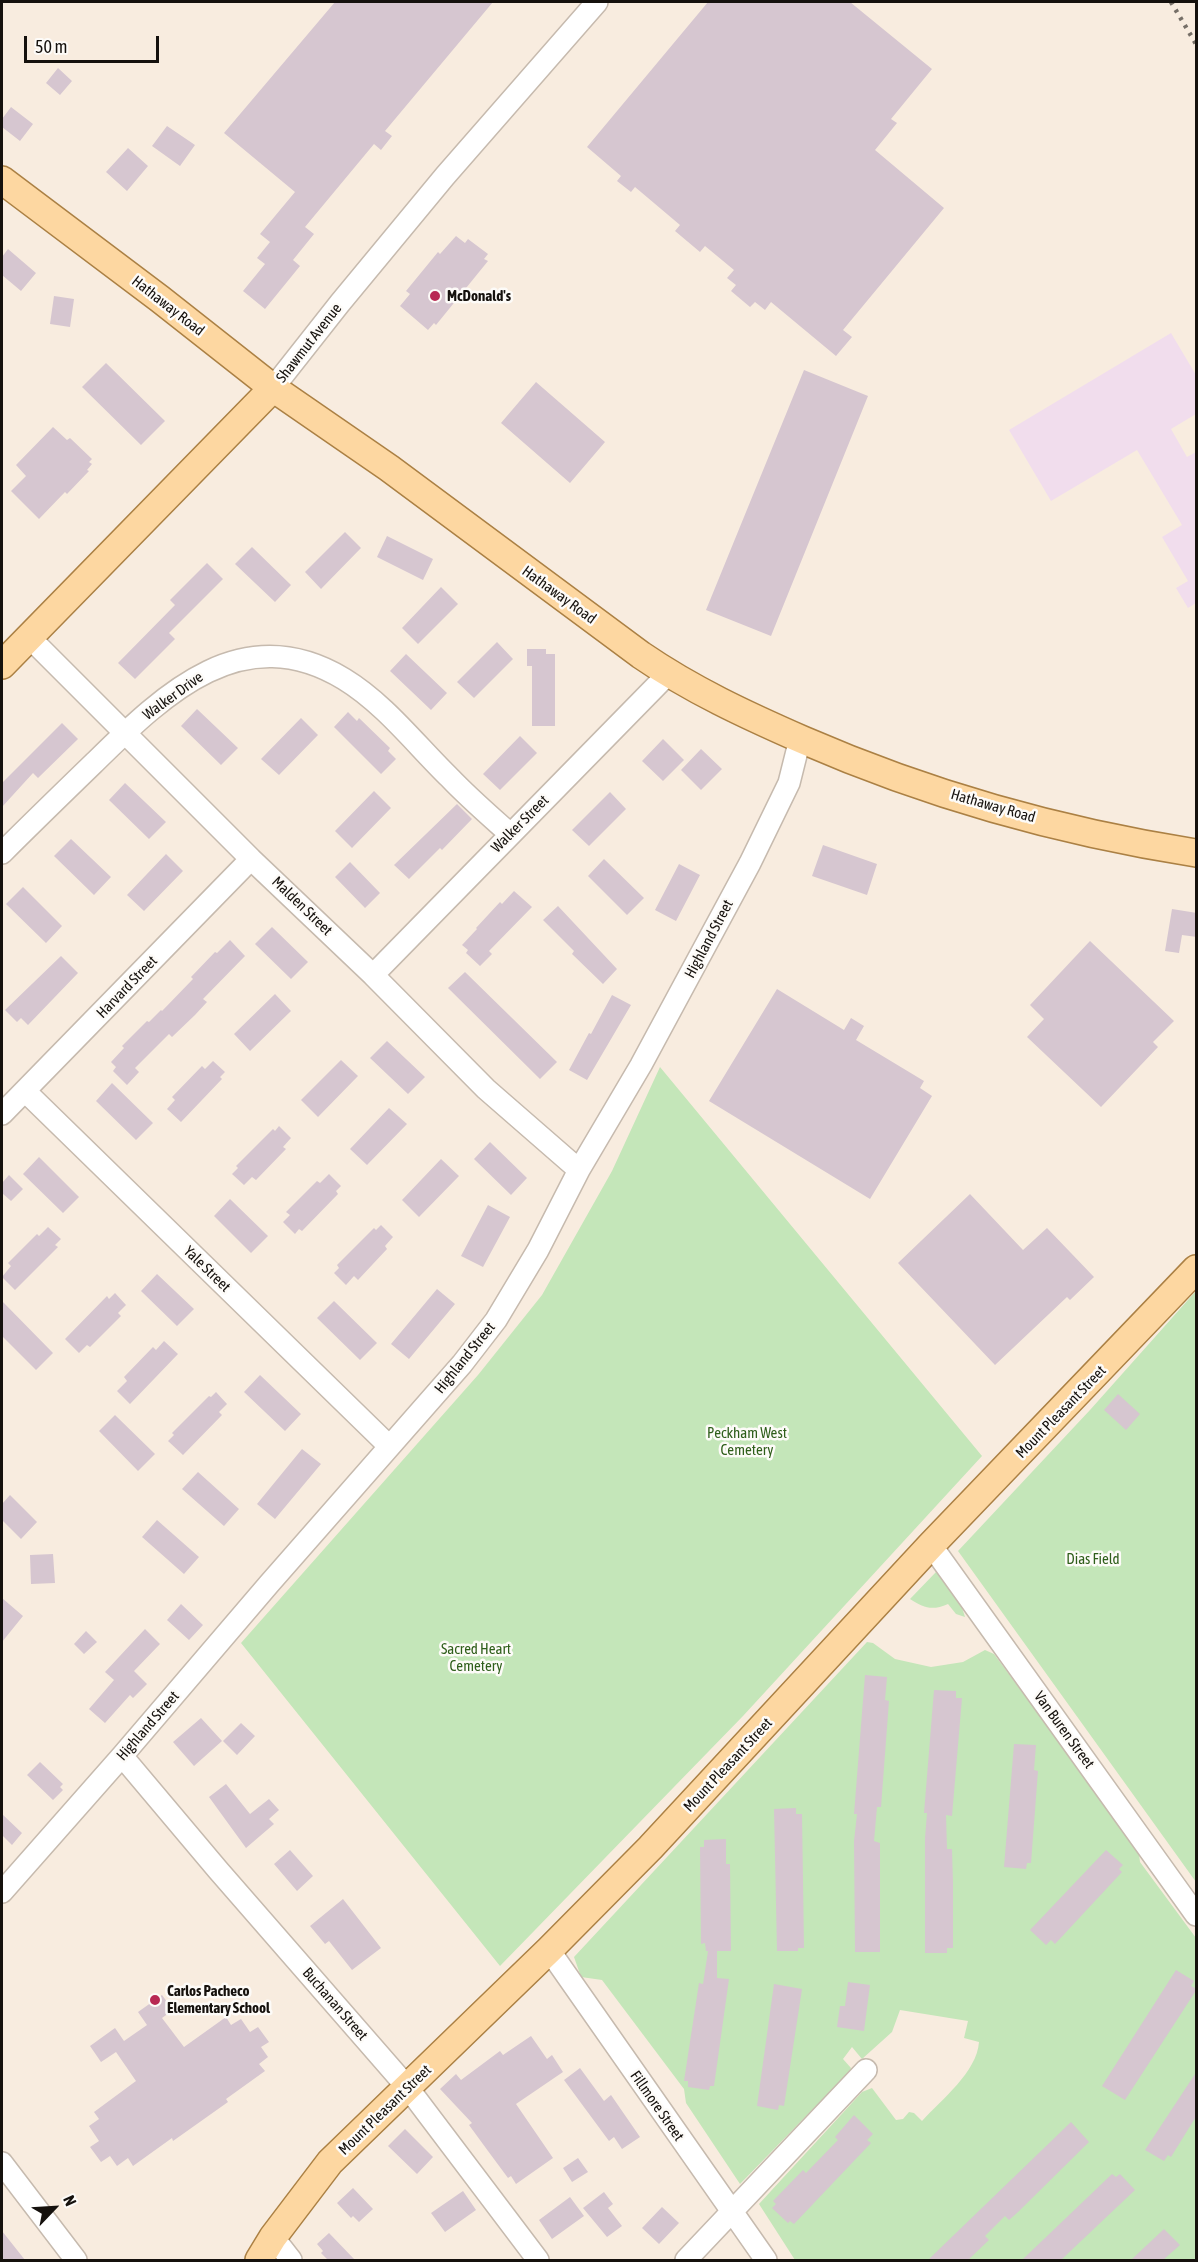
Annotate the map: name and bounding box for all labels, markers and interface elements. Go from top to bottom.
scale bar [27,24,162,62]
text: 50 m [35,36,67,57]
street label: Hathaway Road [128,272,208,340]
place label: McDonald's [447,287,511,305]
marker: McDonald's [428,289,442,303]
street label: Shawmut Avenue [273,300,345,386]
street label: Hathaway Road [519,562,599,628]
street label: Walker Drive [139,668,207,724]
street label: Hathaway Road [949,785,1037,827]
street label: Walker Street [488,792,552,856]
street label: Malden Street [268,873,336,939]
street label: Highland Street [681,897,737,981]
street label: Harvard Street [93,952,161,1022]
street label: Yale Street [180,1242,234,1296]
street label: Highland Street [431,1319,499,1397]
street label: Mount Pleasant Street [1012,1362,1110,1462]
park label: Peckham West Cemetery [707,1424,787,1459]
park label: Dias Field [1066,1550,1120,1568]
park label: Sacred Heart Cemetery [441,1640,511,1675]
street label: Highland Street [113,1688,183,1764]
street label: Van Buren Street [1030,1688,1098,1772]
street label: Mount Pleasant Street [680,1714,776,1816]
street label: Buchanan Street [298,1964,372,2044]
place label: Carlos Pacheco Elementary School [167,1982,270,2017]
marker: Carlos Pacheco Elementary School [148,1993,162,2007]
street label: Mount Pleasant Street [335,2061,435,2159]
street label: Fillmore Street [626,2067,688,2145]
north arrow [24,2178,84,2238]
text: N [60,2192,80,2208]

